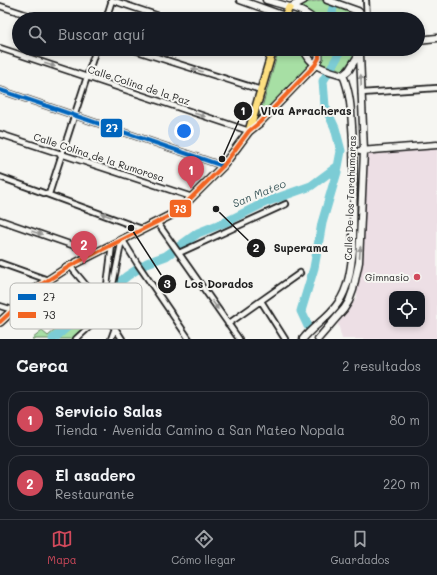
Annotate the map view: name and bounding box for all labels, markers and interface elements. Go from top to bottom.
search box [12,12,425,56]
icon: search [26,23,48,45]
text: Buscar aquí [58,24,145,44]
one-way arrow [45,62,57,68]
street label: Calle Colina de la Paz [86,62,192,108]
one-way arrow [190,67,202,73]
one-way arrow [358,73,364,86]
callout: Viva Arracheras [233,100,360,123]
text: 1 [240,102,246,118]
text: Viva Arracheras [260,103,352,118]
one-way arrow [195,112,207,118]
line badge: 27 [100,118,123,138]
text: 27 [106,120,118,135]
your location [174,121,194,141]
street label: Calle Colina de la Rumorosa [32,129,166,185]
street label: Calle De los Tarahumaras [341,135,359,261]
pin: 1 [178,156,204,189]
water label: San Mateo [230,175,288,211]
line badge: 73 [169,199,192,218]
text: 73 [174,201,187,216]
one-way arrow [99,212,111,218]
one-way arrow [31,230,43,236]
pin: 2 [71,231,97,264]
callout: Superama [246,237,337,260]
text: 2 [253,239,260,255]
text: Superama [274,240,329,255]
one-way arrow [356,246,363,258]
place label: Gimnasio [365,270,409,284]
callout: Los Dorados [157,272,262,295]
marker: Gimnasio [412,272,422,282]
text: 3 [163,275,171,291]
text: Los Dorados [185,276,254,291]
legend [10,283,142,329]
text: 27 [43,289,55,304]
map controls [389,291,425,327]
button: locate [389,291,425,327]
one-way arrow [211,300,219,310]
text: 73 [43,307,56,322]
text: Cerca [16,354,68,376]
text: 2 resultados [342,357,421,374]
text: Servicio Salas [55,401,162,421]
text: 1 [27,411,33,428]
text: 80 m [390,411,420,428]
text: Tienda · Avenida Camino a San Mateo Nopala [55,421,345,438]
text: El asadero [55,465,135,485]
text: 2 [26,475,34,492]
text: 220 m [383,475,420,492]
text: Restaurante [55,485,134,502]
tab: Mapa [47,528,77,567]
tab: Cómo llegar [171,528,236,567]
tab: Guardados [330,528,390,567]

